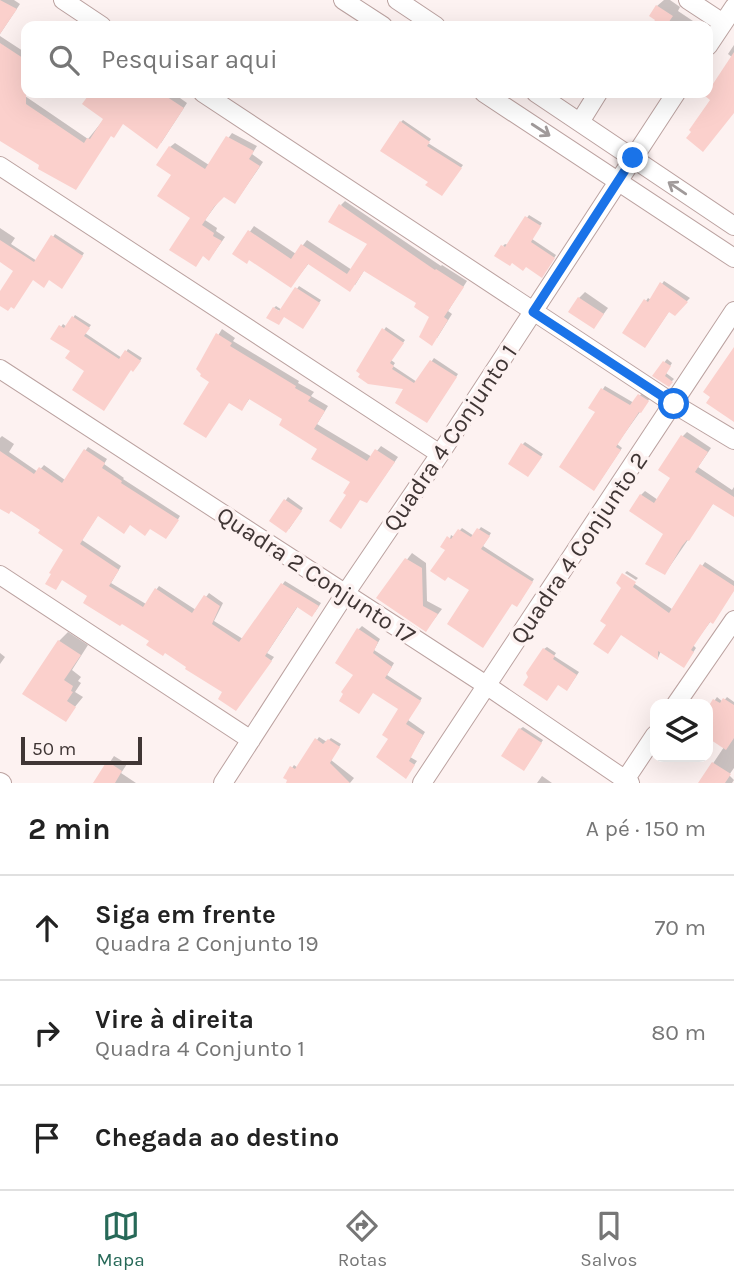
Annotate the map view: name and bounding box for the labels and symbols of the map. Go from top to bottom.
one-way arrow [531,123,550,138]
route end [617,142,648,173]
one-way arrow [668,180,687,195]
street label: Quadra 4 Conjunto 1 [377,339,523,537]
route start [658,388,689,419]
street label: Quadra 4 Conjunto 2 [505,447,653,649]
street label: Quadra 2 Conjunto 17 [212,500,420,650]
scale bar [21,734,142,766]

